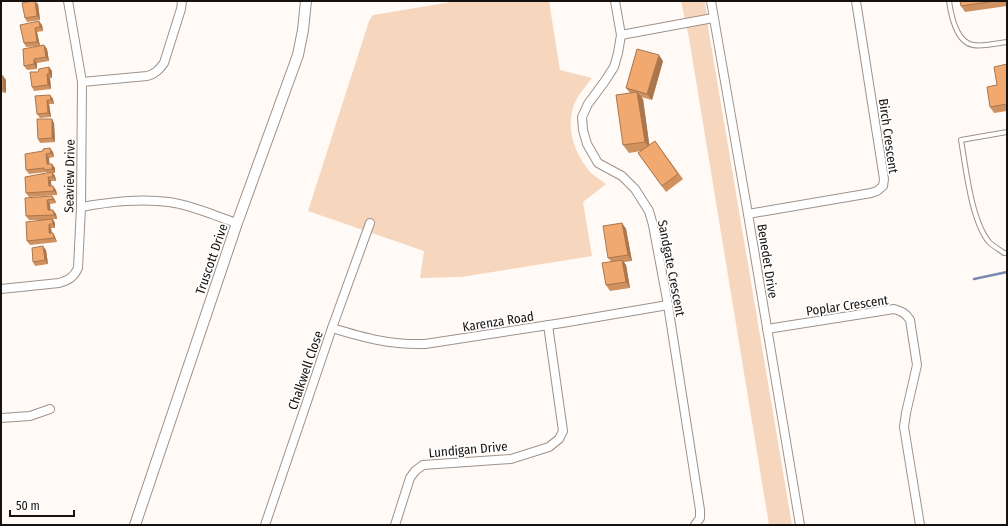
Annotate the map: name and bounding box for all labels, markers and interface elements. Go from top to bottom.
street label: Birch Crescent [876,98,901,175]
street label: Seaview Drive [61,139,78,213]
street label: Sandgate Crescent [655,219,688,318]
street label: Truscott Drive [192,222,231,296]
street label: Benedet Drive [754,223,781,299]
street label: Poplar Crescent [805,292,890,319]
street label: Karenza Road [461,308,535,335]
street label: Chalkwell Close [285,329,326,412]
street label: Lundigan Drive [428,439,508,460]
scale bar [10,492,74,518]
text: 50 m [16,499,40,513]

